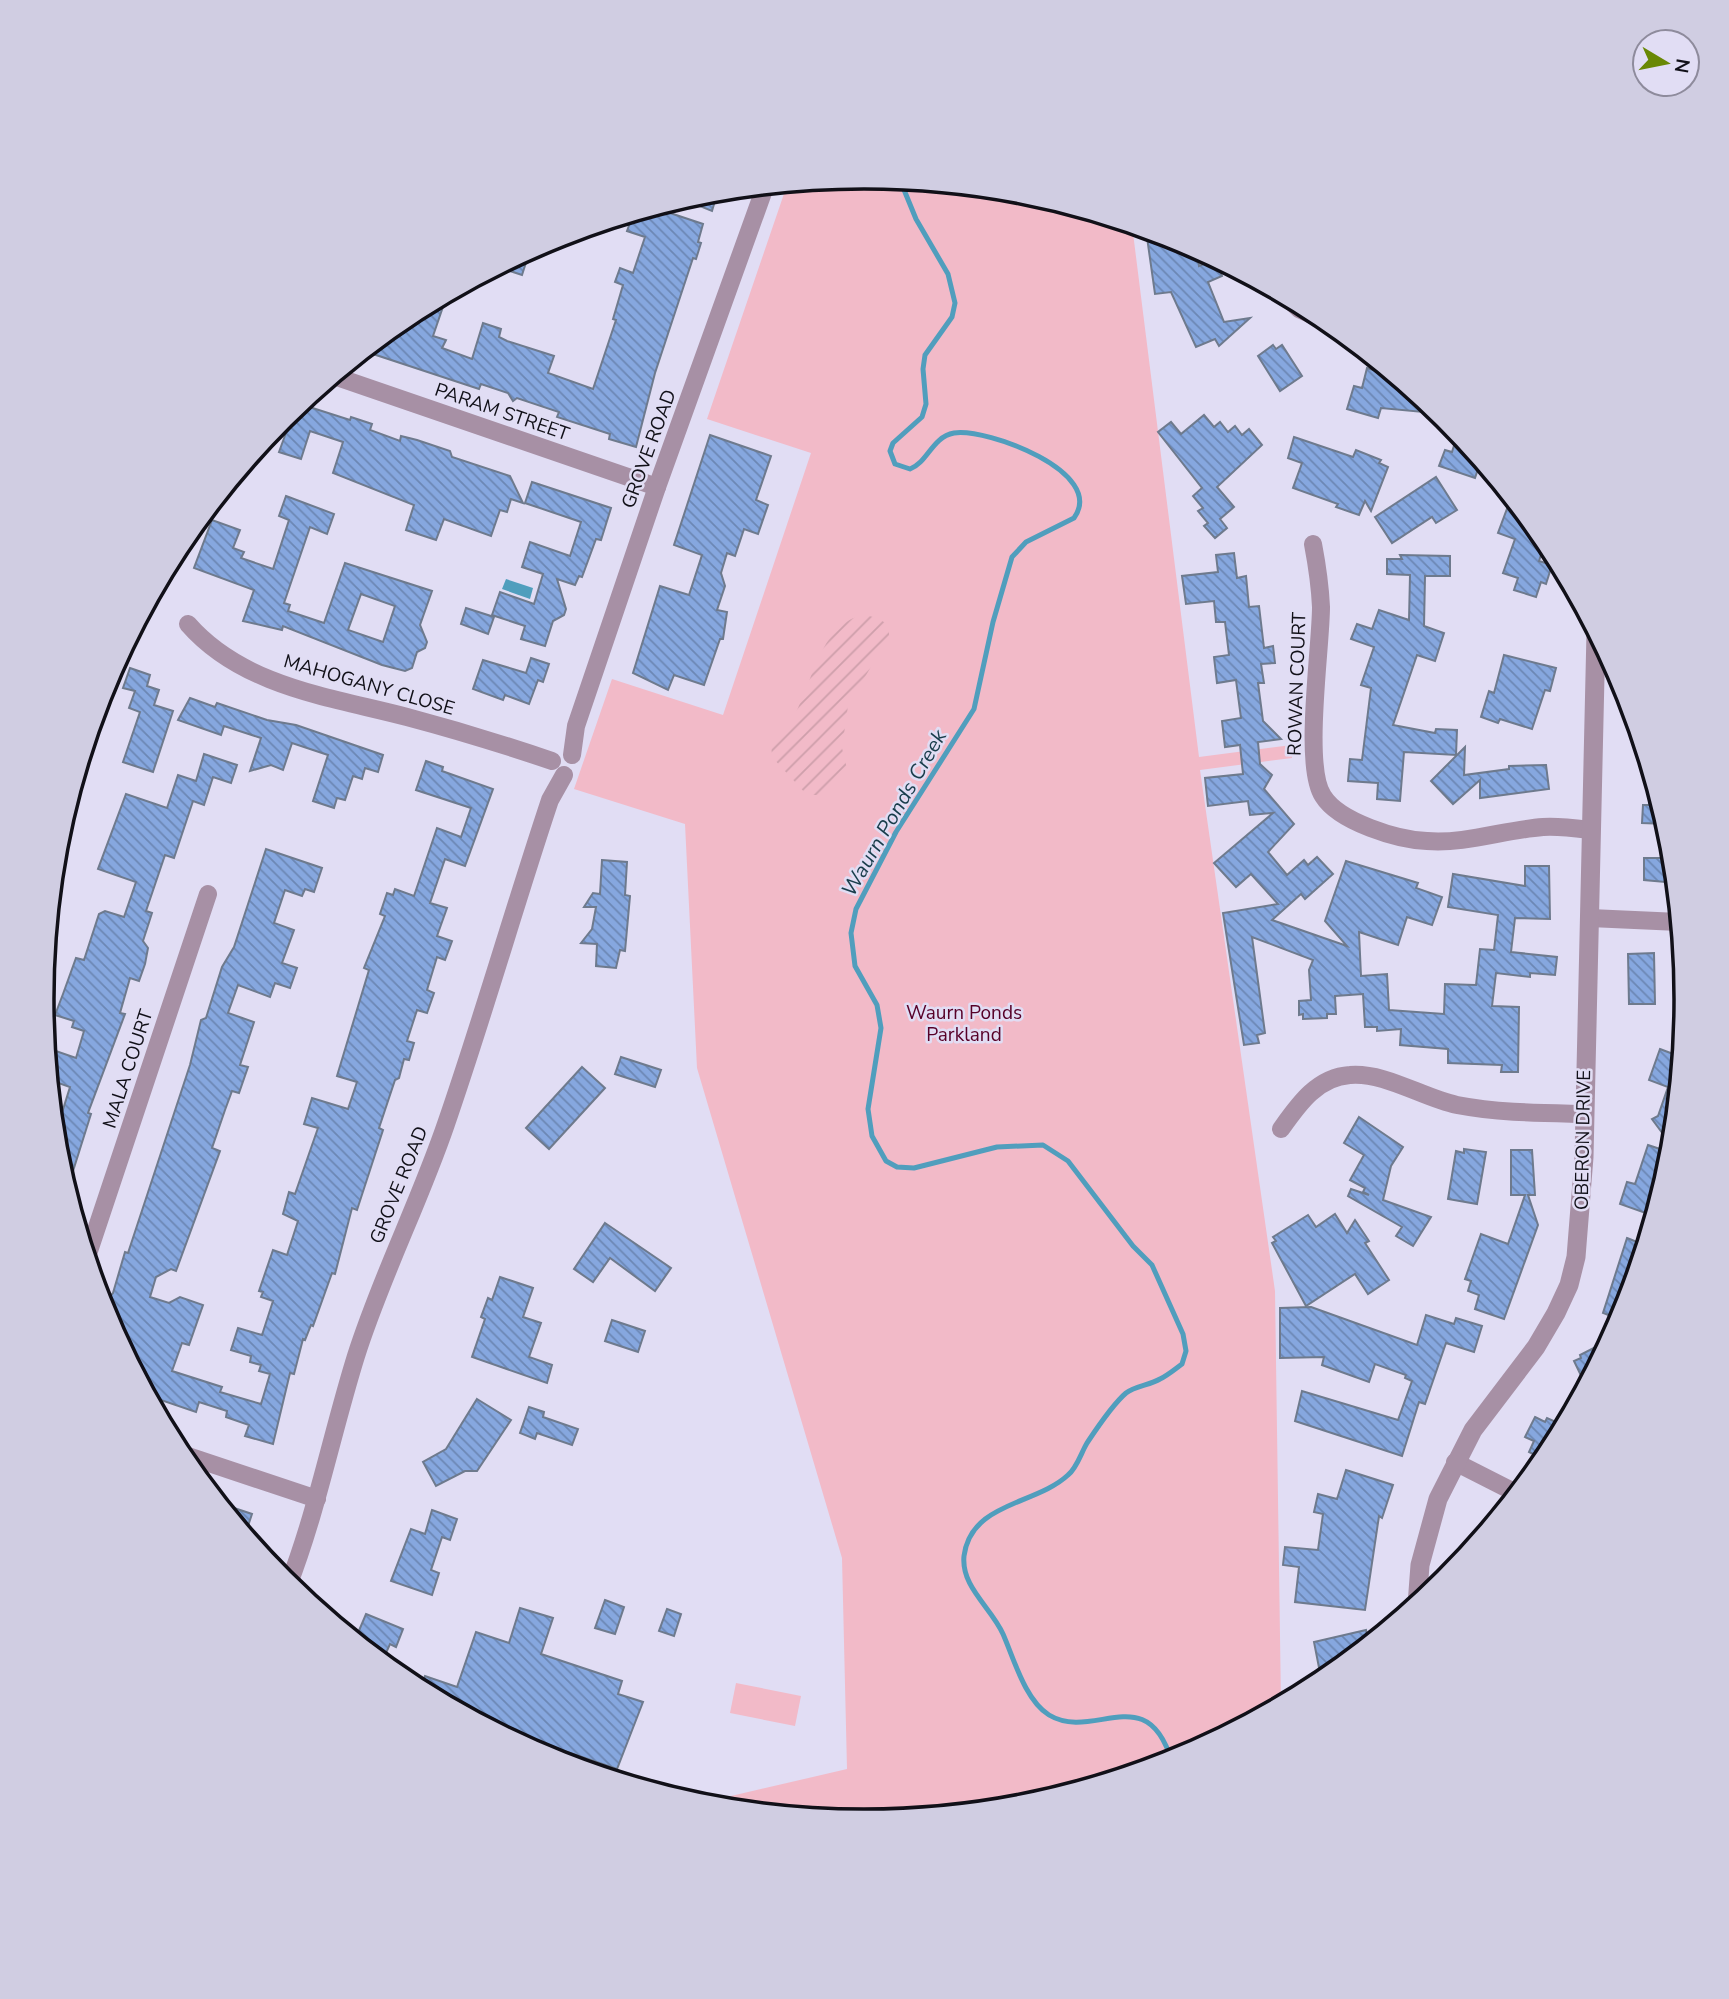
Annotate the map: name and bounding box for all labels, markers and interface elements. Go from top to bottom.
north arrow [1631,28,1701,98]
text: N [1668,57,1696,75]
street label: PARAM STREET [431,377,573,447]
street label: GROVE ROAD [615,386,683,512]
street label: ROWAN COURT [1281,611,1313,756]
street label: MAHOGANY CLOSE [280,648,458,722]
water label: Waurn Ponds Creek [835,724,953,901]
park label: Waurn Ponds Parkland [906,1000,1022,1048]
street label: MALA COURT [97,1006,160,1132]
street label: OBERON DRIVE [1569,1070,1597,1210]
street label: GROVE ROAD [364,1122,434,1248]

